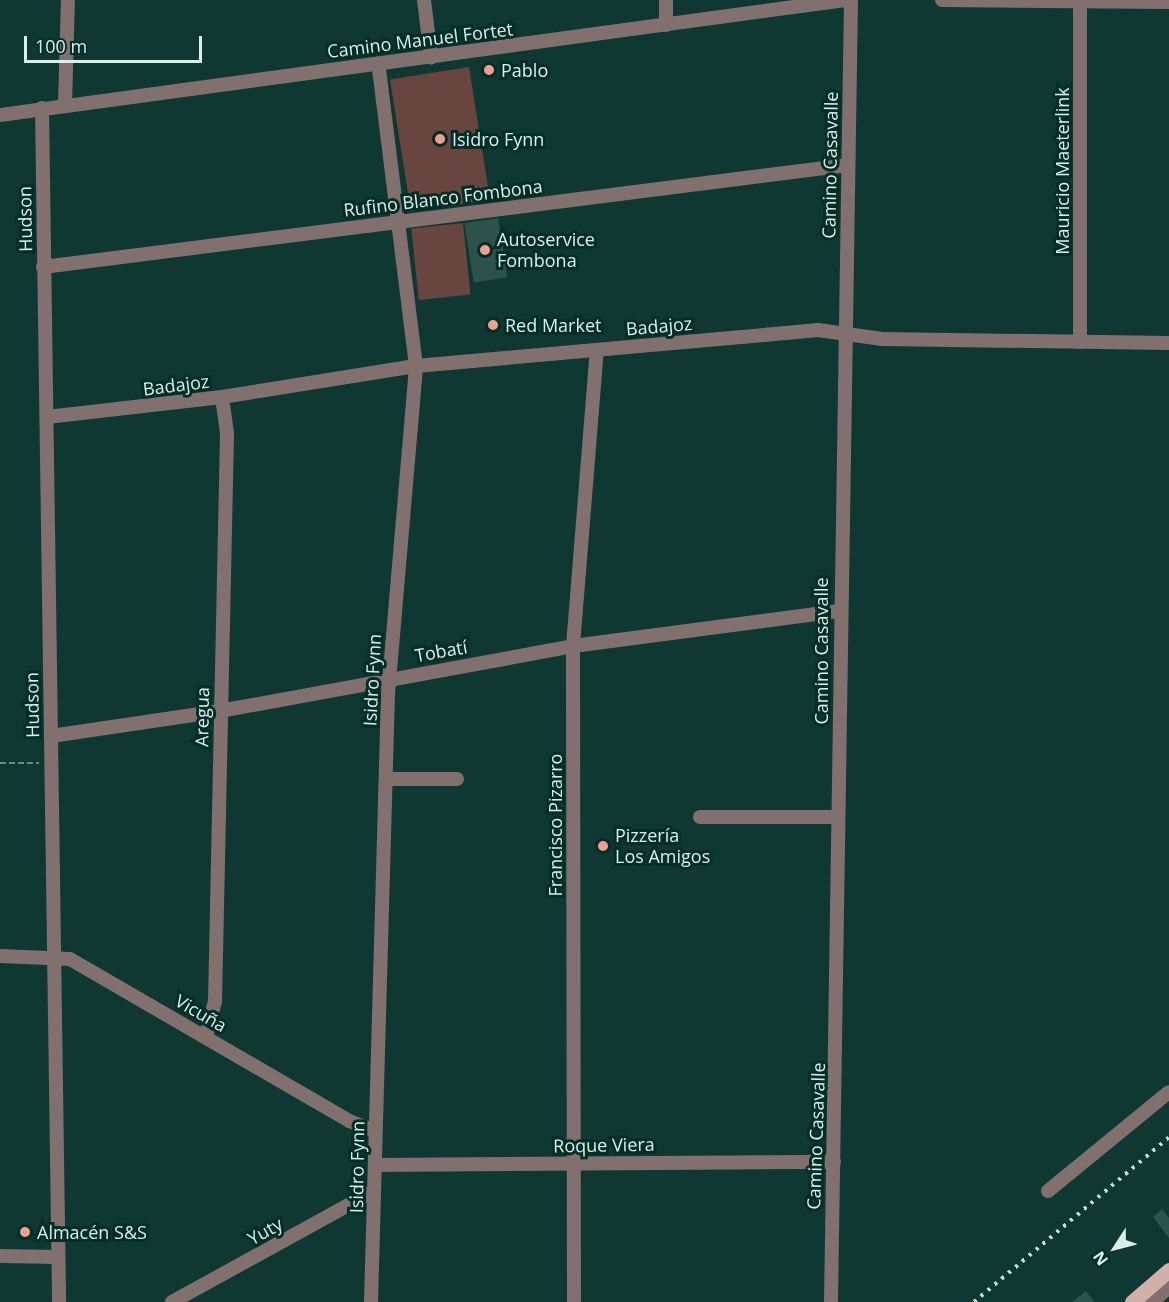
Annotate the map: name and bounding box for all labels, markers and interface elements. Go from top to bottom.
street label: Camino Manuel Fortet [326,18,514,62]
scale bar [27,24,206,62]
text: 100 m [35,34,87,58]
place label: Pablo [501,59,548,81]
marker: Pablo [482,63,496,77]
street label: Mauricio Maeterlink [1051,87,1073,255]
street label: Camino Casavalle [818,91,842,239]
place label: Isidro Fynn [452,128,544,150]
marker: Isidro Fynn [433,132,447,146]
street label: Rufino Blanco Fombona [342,175,544,221]
street label: Hudson [14,186,36,252]
place label: Autoservice Fombona [497,229,595,272]
marker: Autoservice Fombona [478,243,492,257]
street label: Badajoz [625,312,693,340]
place label: Red Market [505,314,601,336]
marker: Red Market [486,318,500,332]
street label: Badajoz [142,370,210,400]
street label: Camino Casavalle [810,577,832,725]
street label: Isidro Fynn [359,633,385,727]
street label: Tobatí [413,636,469,666]
street label: Hudson [21,672,43,738]
street label: Aregua [191,687,213,747]
street label: Francisco Pizarro [544,754,566,896]
place label: Pizzería Los Amigos [615,825,710,868]
marker: Pizzería Los Amigos [596,839,610,853]
street label: Vicuña [171,990,231,1036]
street label: Camino Casavalle [803,1062,829,1210]
street label: Isidro Fynn [345,1121,369,1213]
street label: Roque Viera [553,1133,655,1157]
street label: Yuty [244,1213,286,1249]
north arrow [1085,1218,1145,1278]
place label: Almacén S&S [37,1221,147,1243]
marker: Almacén S&S [18,1225,32,1239]
text: N [1088,1247,1113,1270]

